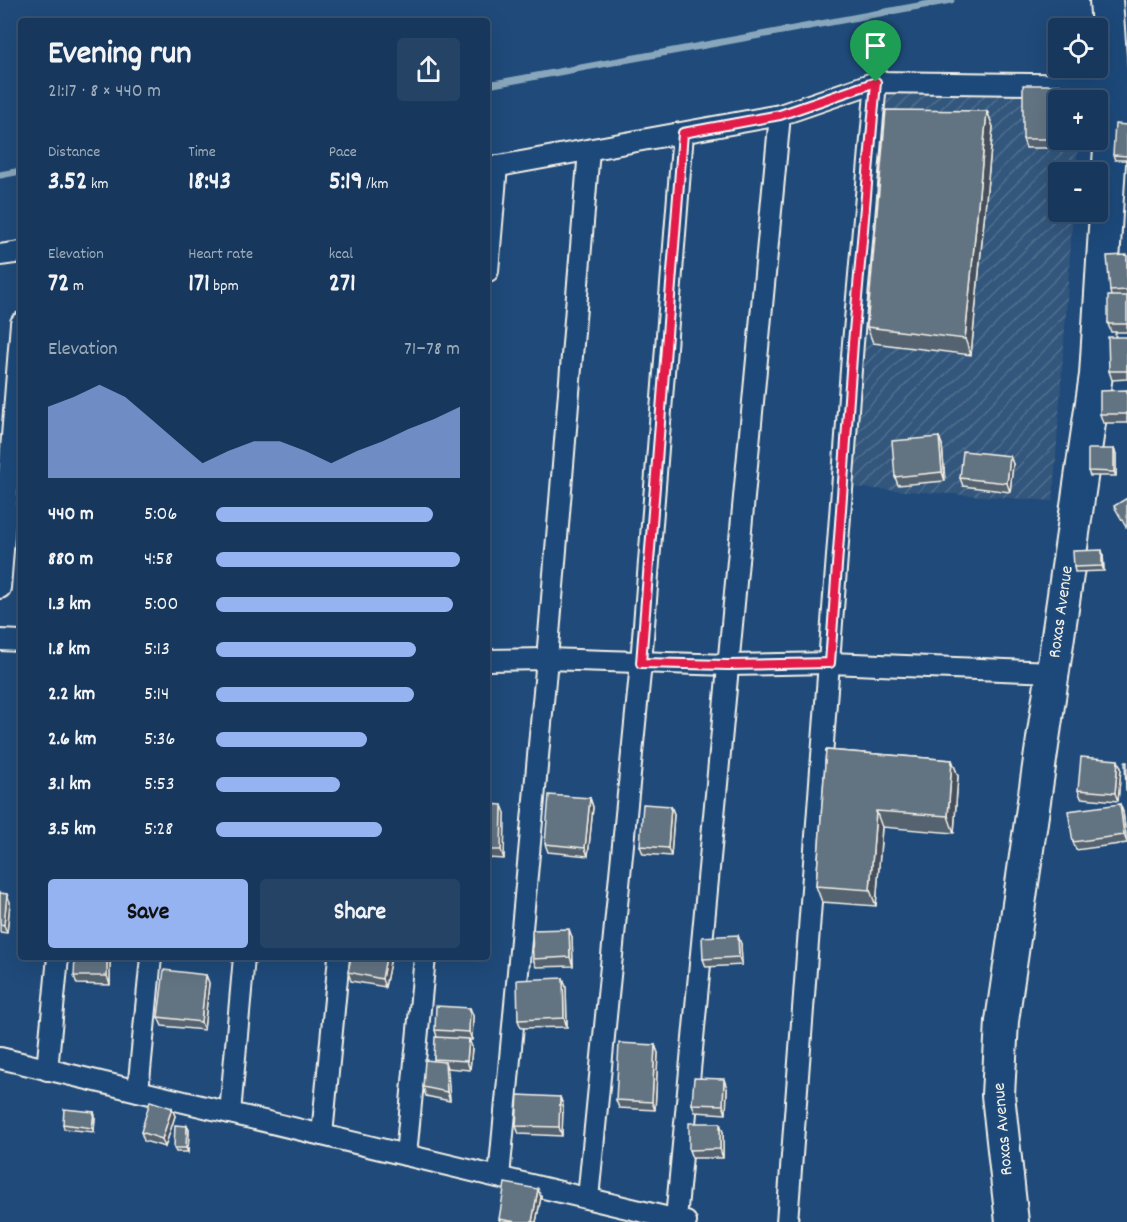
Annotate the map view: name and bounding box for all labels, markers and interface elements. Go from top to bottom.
map controls [1048,18,1108,222]
button: locate [1048,18,1108,78]
pin [850,20,901,82]
icon: arrive [859,29,892,62]
text: Evening run [48,32,192,79]
button: share [397,38,460,101]
text: 21:17 · 8 × 440 m [48,78,161,106]
button: + [1048,90,1108,150]
text: Distance [48,141,100,164]
text: Time [188,141,216,164]
text: Pace [329,141,357,164]
button: − [1048,162,1108,222]
text: 3.52 [48,164,87,201]
text: 18:43 [188,164,231,201]
text: 5:19 [329,164,363,201]
text: km [87,173,108,196]
text: /km [363,173,388,196]
text: Elevation [48,243,104,266]
text: Heart rate [188,243,253,266]
text: kcal [329,243,353,266]
text: 72 [48,266,69,303]
text: 171 [188,266,210,303]
text: 271 [329,266,356,303]
text: m [69,275,84,298]
text: bpm [210,275,239,298]
text: Elevation [48,336,118,364]
text: 71–78 m [404,336,460,364]
text: 440 m [48,501,94,529]
text: 5:06 [144,501,177,529]
text: 880 m [48,546,93,574]
text: 4:58 [144,546,173,574]
street label: Roxas Avenue [1043,564,1081,660]
text: 1.3 km [48,591,91,619]
text: 5:00 [144,591,178,619]
text: 1.8 km [48,636,90,664]
text: 5:13 [144,636,170,664]
text: 2.2 km [48,681,95,709]
text: 5:14 [144,681,169,709]
text: 2.6 km [48,726,96,754]
text: 5:36 [144,726,175,754]
text: 3.1 km [48,771,91,799]
text: 5:53 [144,771,175,799]
text: 3.5 km [48,816,96,844]
text: 5:28 [144,816,173,844]
button: Save [48,879,248,948]
button: Share [260,879,460,948]
street label: Roxas Avenue [987,1082,1020,1176]

